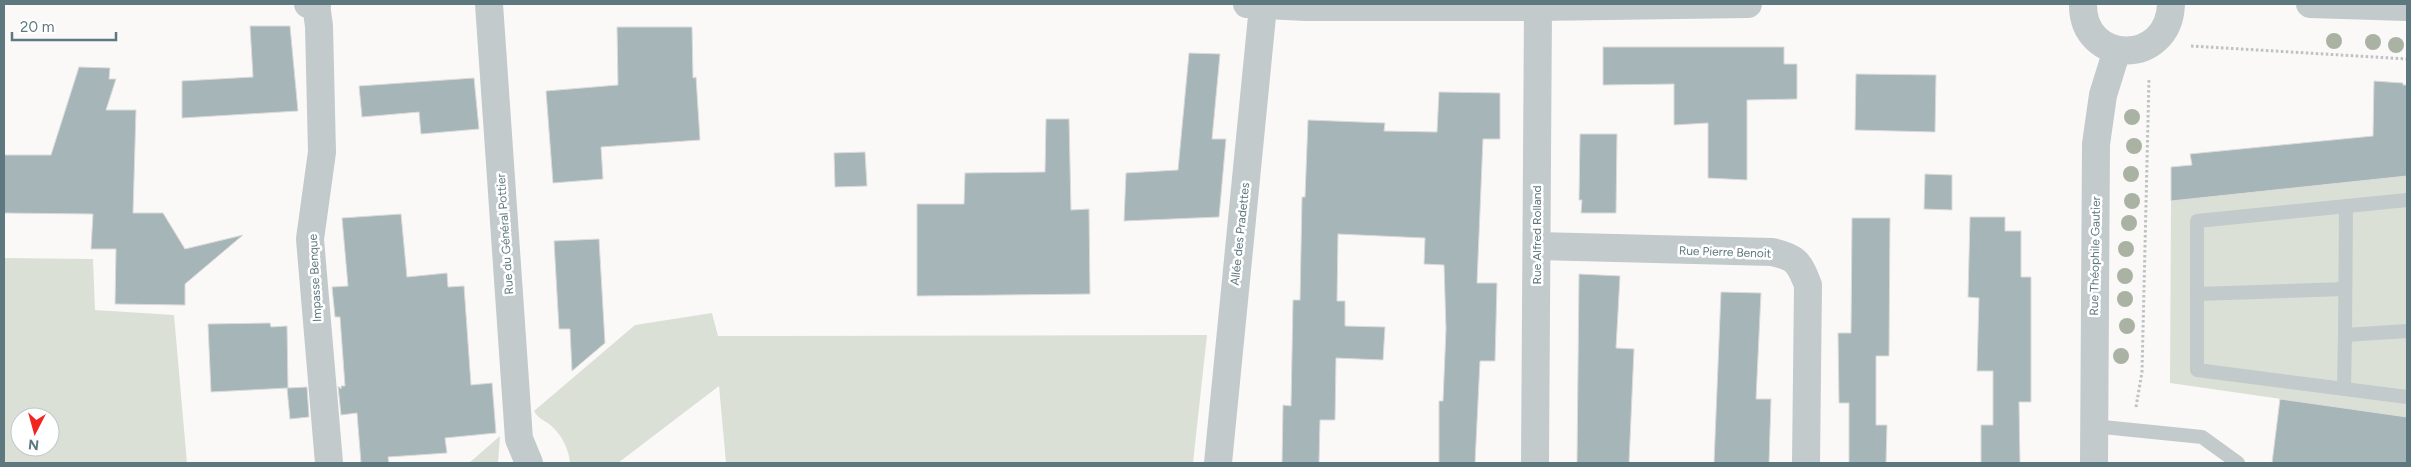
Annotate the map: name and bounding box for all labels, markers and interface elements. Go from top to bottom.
scale bar [12,10,116,42]
text: 20 m [20,18,54,36]
street label: Rue du Général Pottier [494,173,516,295]
street label: Allée des Pradettes [1228,181,1252,286]
street label: Rue Alfred Rolland [1530,185,1544,285]
street label: Rue Théophile Gautier [2087,196,2103,316]
street label: Impasse Benque [306,233,324,322]
street label: Rue Pierre Benoit [1679,243,1772,261]
north arrow [10,407,60,457]
text: N [27,435,40,453]

